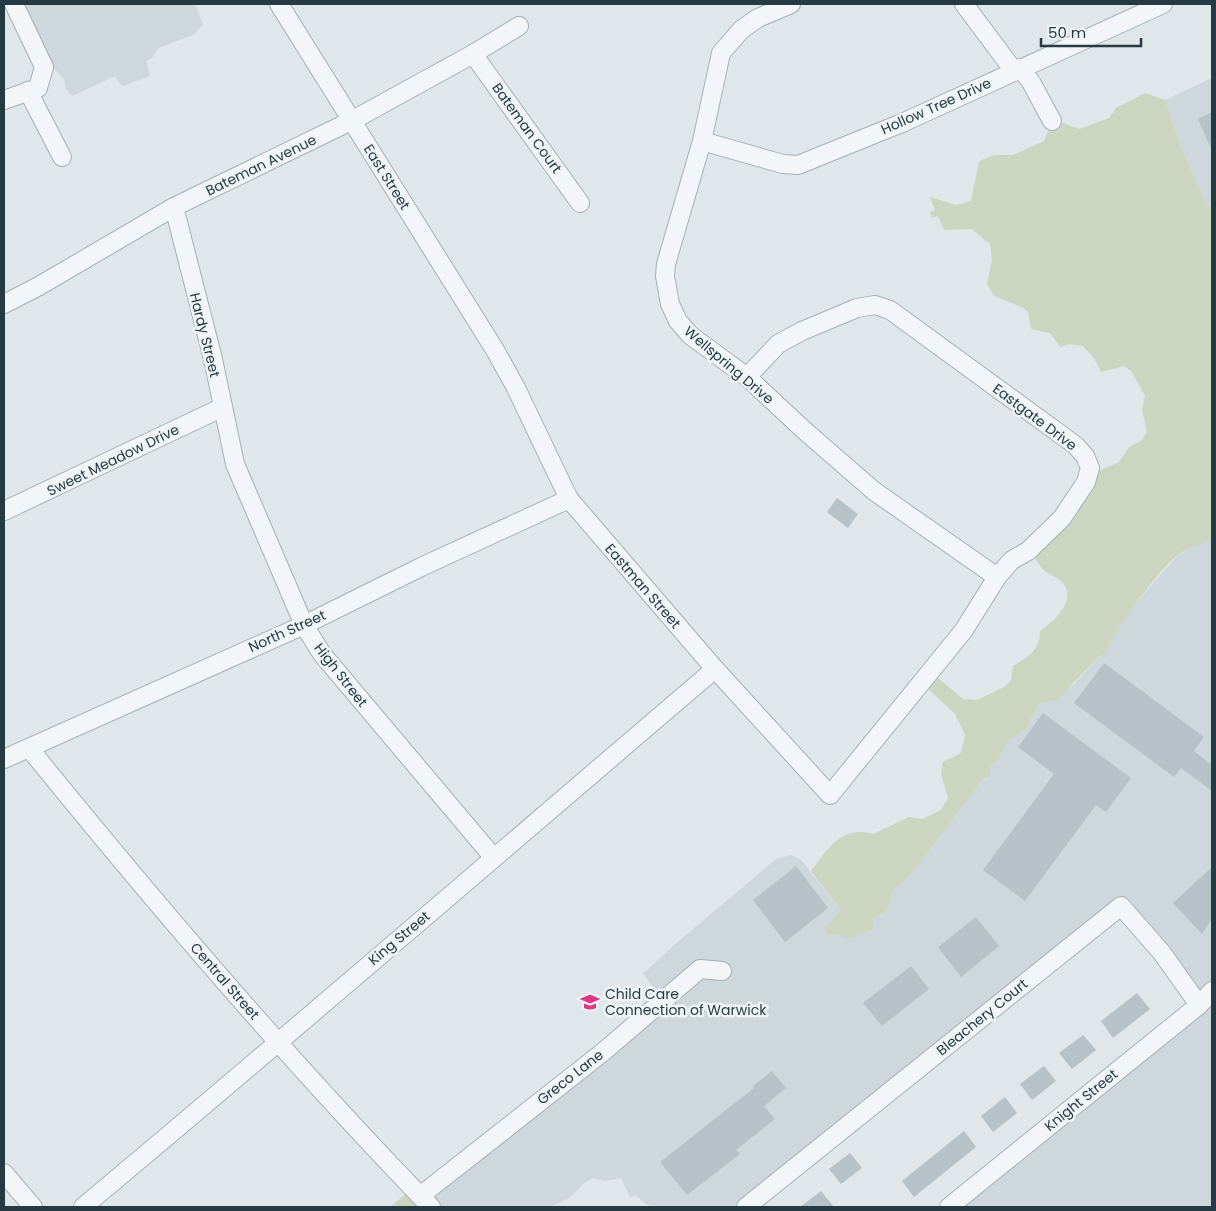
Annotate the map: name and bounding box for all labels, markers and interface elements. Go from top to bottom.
scale bar [1041,15,1141,47]
text: 50 m [1048,22,1086,43]
street label: Hollow Tree Drive [878,73,995,139]
street label: Bateman Court [487,79,567,177]
street label: Bateman Avenue [202,129,320,201]
street label: East Street [359,140,415,214]
street label: Hardy Street [185,291,225,379]
street label: Wellspring Drive [680,321,779,409]
street label: Eastgate Drive [989,379,1081,455]
street label: Sweet Meadow Drive [44,419,183,501]
street label: Eastman Street [600,539,686,633]
street label: North Street [245,605,329,657]
street label: High Street [310,639,372,711]
street label: King Street [364,906,434,970]
street label: Central Street [186,938,264,1024]
street label: Bleachery Court [932,974,1032,1060]
place label: Child Care Connection of Warwick [605,984,767,1020]
school or university icon: Child Care Connection of Warwick [579,991,601,1013]
street label: Greco Lane [533,1045,608,1109]
street label: Knight Street [1040,1064,1122,1136]

